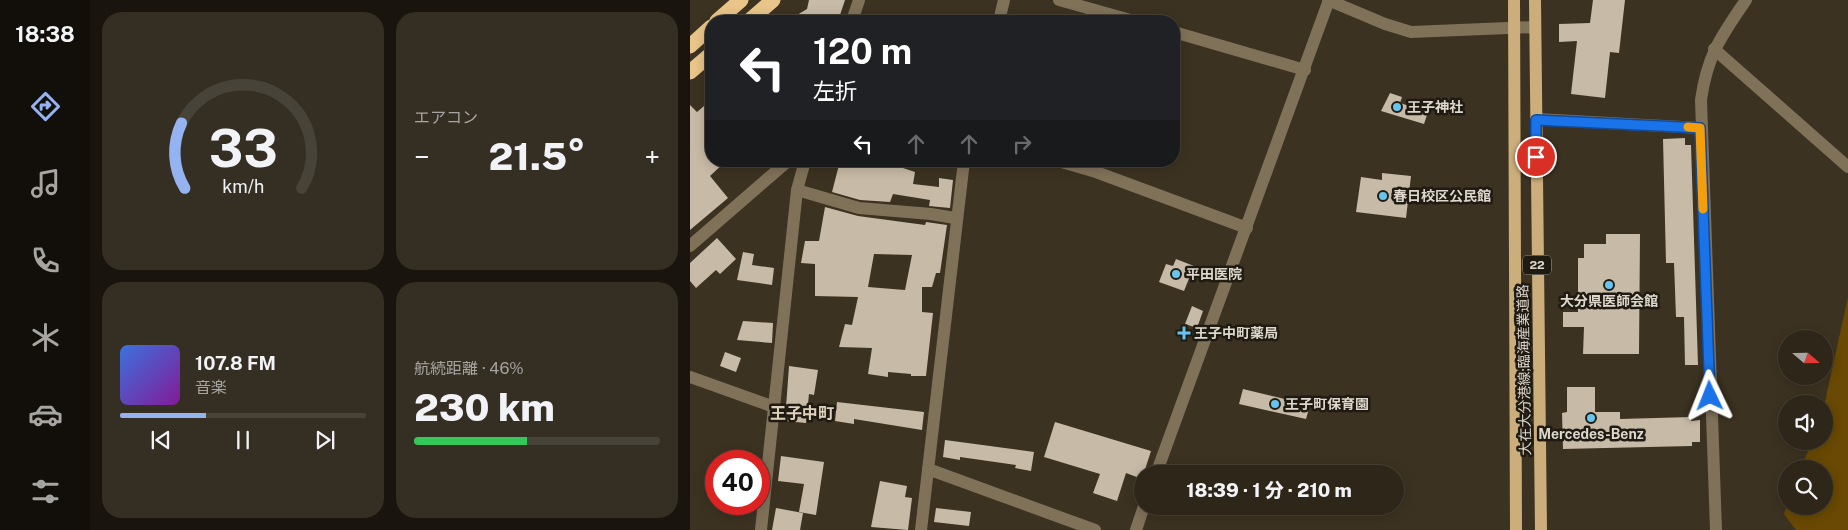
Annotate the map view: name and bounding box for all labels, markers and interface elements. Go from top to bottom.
text: 18:38 [15,21,75,47]
text: 120 m [813,31,912,72]
icon: left [730,35,795,100]
text: 左折 [813,78,857,104]
icon: directions [28,89,63,124]
place label: 王子神社 [1407,99,1463,115]
marker: 王子神社 [1391,101,1403,113]
text: エアコン [414,108,478,127]
text: 33 [209,118,278,179]
icon: left [849,130,877,158]
icon: ahead [902,130,930,158]
icon: ahead [955,130,983,158]
icon: right [1008,130,1036,158]
text: 21.5° [489,134,585,179]
pin [1515,136,1557,178]
text: − [414,140,430,173]
text: + [644,140,660,173]
icon: arrive [1522,143,1550,171]
icon: music [28,166,63,201]
text: km/h [222,176,264,197]
place label: 春日校区公民館 [1393,188,1491,204]
marker: 春日校区公民館 [1377,190,1389,202]
icon: phone [28,243,63,278]
road number: 22 [1523,256,1551,274]
place label: 平田医院 [1186,266,1242,282]
marker: 平田医院 [1170,268,1182,280]
marker: 大分県医師会館 [1603,279,1615,291]
street label: 大在大分港線;臨海産業道路 [1515,284,1533,456]
place label: 大分県医師会館 [1560,293,1658,309]
icon: climate [28,320,63,355]
place label: 王子中町薬局 [1194,325,1278,341]
marker: 王子中町薬局 [1178,327,1190,339]
north arrow [1778,330,1832,385]
map controls [1778,330,1833,515]
text: 107.8 FM [195,352,276,374]
text: 航続距離 · 46% [414,359,524,378]
position arrow [1683,369,1735,421]
text: 音楽 [195,378,227,397]
text: 230 km [414,385,555,430]
button: sound [1778,395,1833,450]
place label: 王子町保育園 [1285,396,1369,412]
icon: car [28,397,63,432]
marker: 王子町保育園 [1269,398,1281,410]
district label: 王子中町 [770,404,834,423]
marker: Mercedes-Benz [1585,412,1597,424]
icon: previous [147,426,175,454]
icon: pause [229,426,257,454]
icon: next [311,426,339,454]
place label: Mercedes-Benz [1538,426,1644,442]
speed limit sign: 40 [705,450,770,515]
button: search [1778,460,1833,515]
icon: filters [28,474,63,509]
text: 18:39 · 1 分 · 210 m [1186,479,1352,501]

